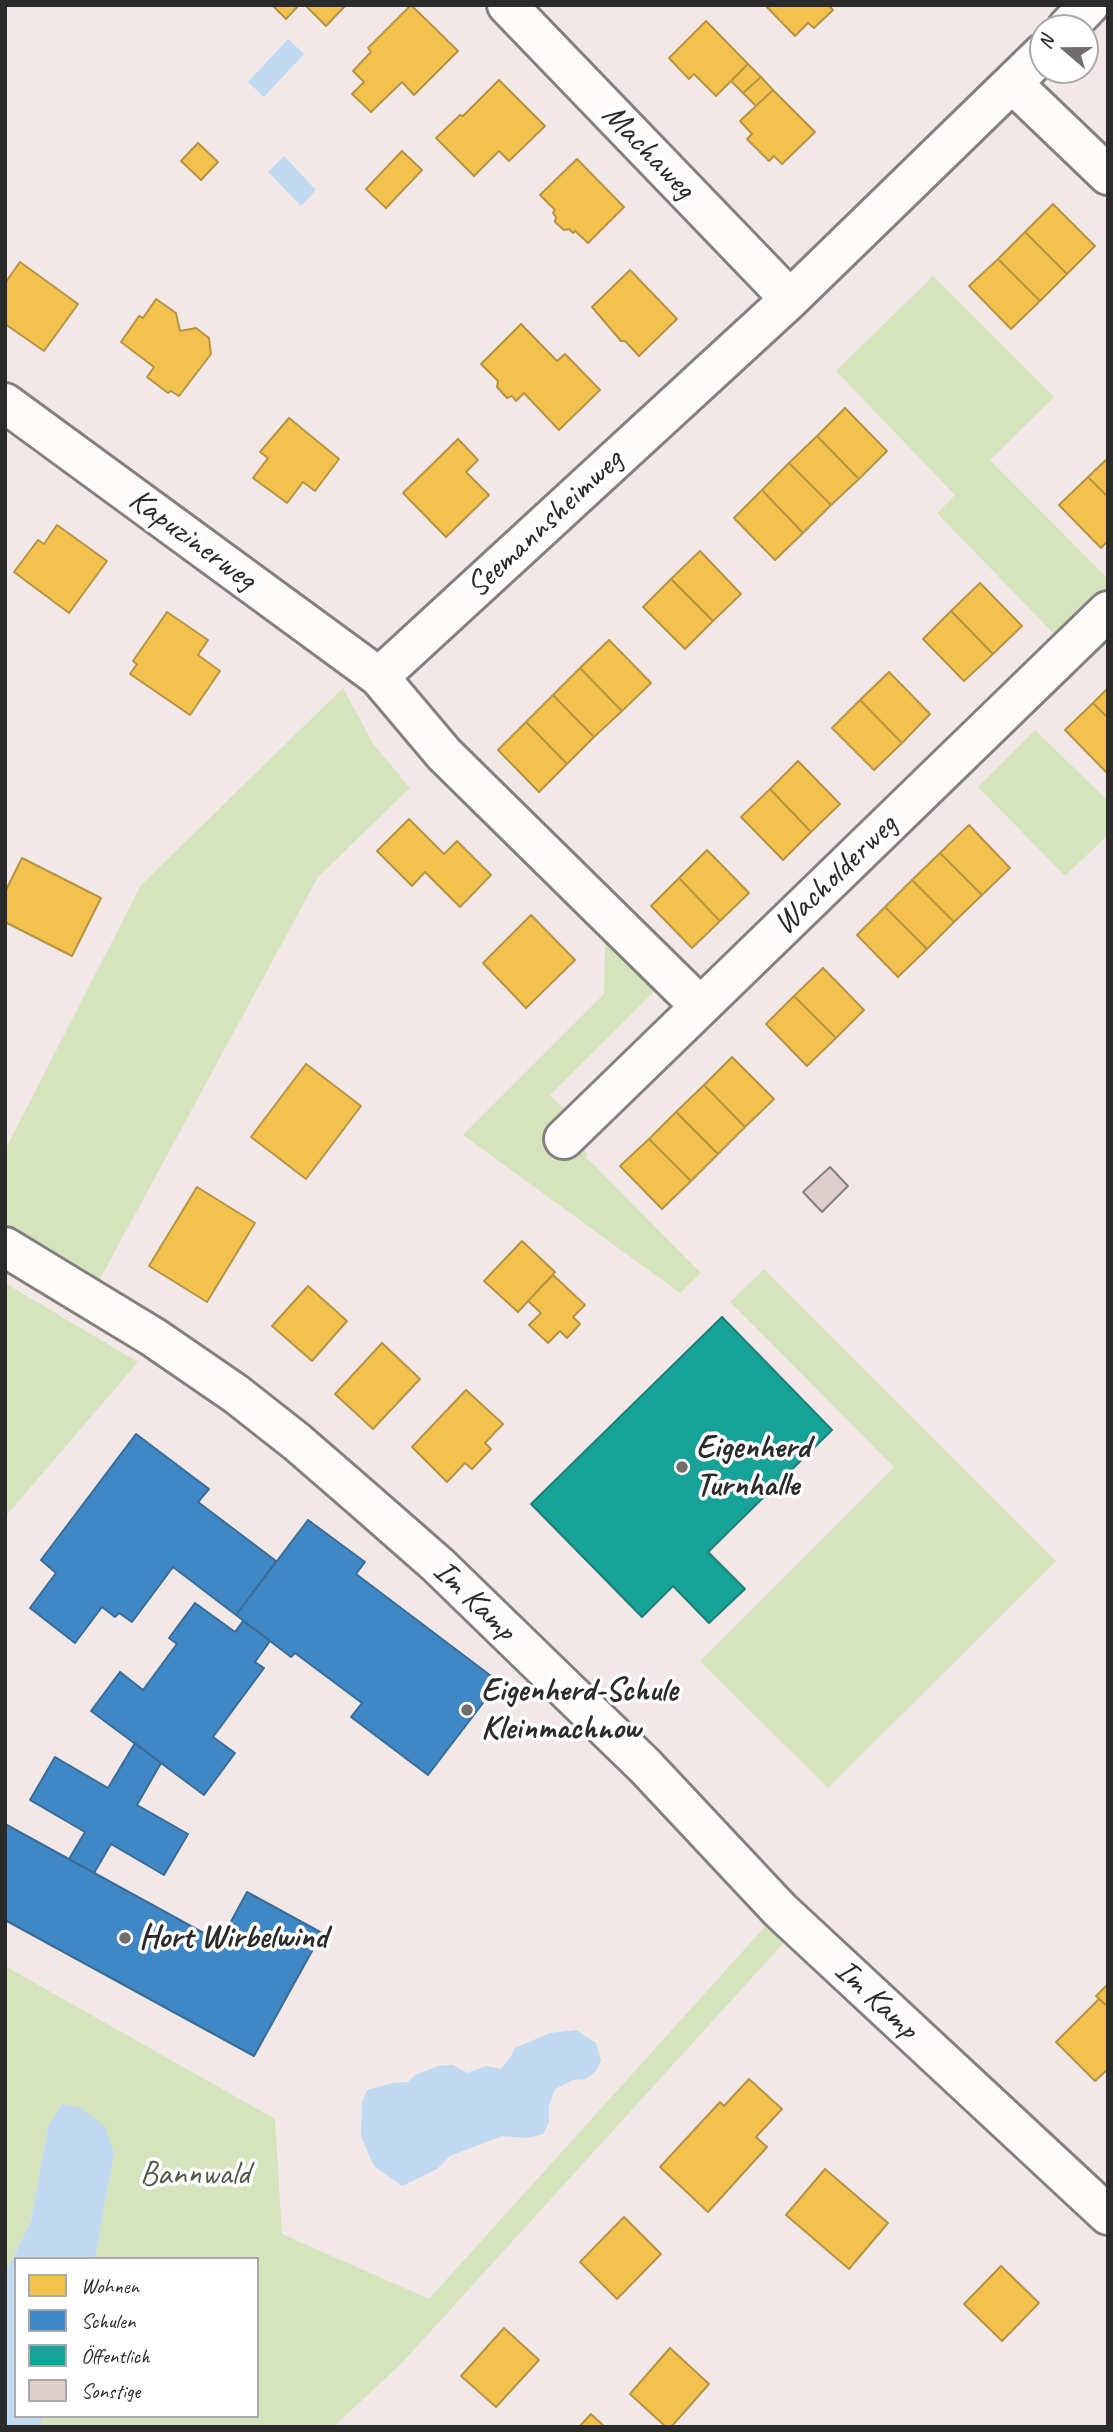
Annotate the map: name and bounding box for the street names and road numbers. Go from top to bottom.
street label: Machaweg [593,96,703,208]
street label: Seemannsheimweg [458,441,632,607]
street label: Kapuzinerweg [121,481,263,599]
street label: Wacholderweg [766,806,906,944]
street label: Im Kamp [424,1552,524,1650]
street label: Im Kamp [826,1951,926,2049]

